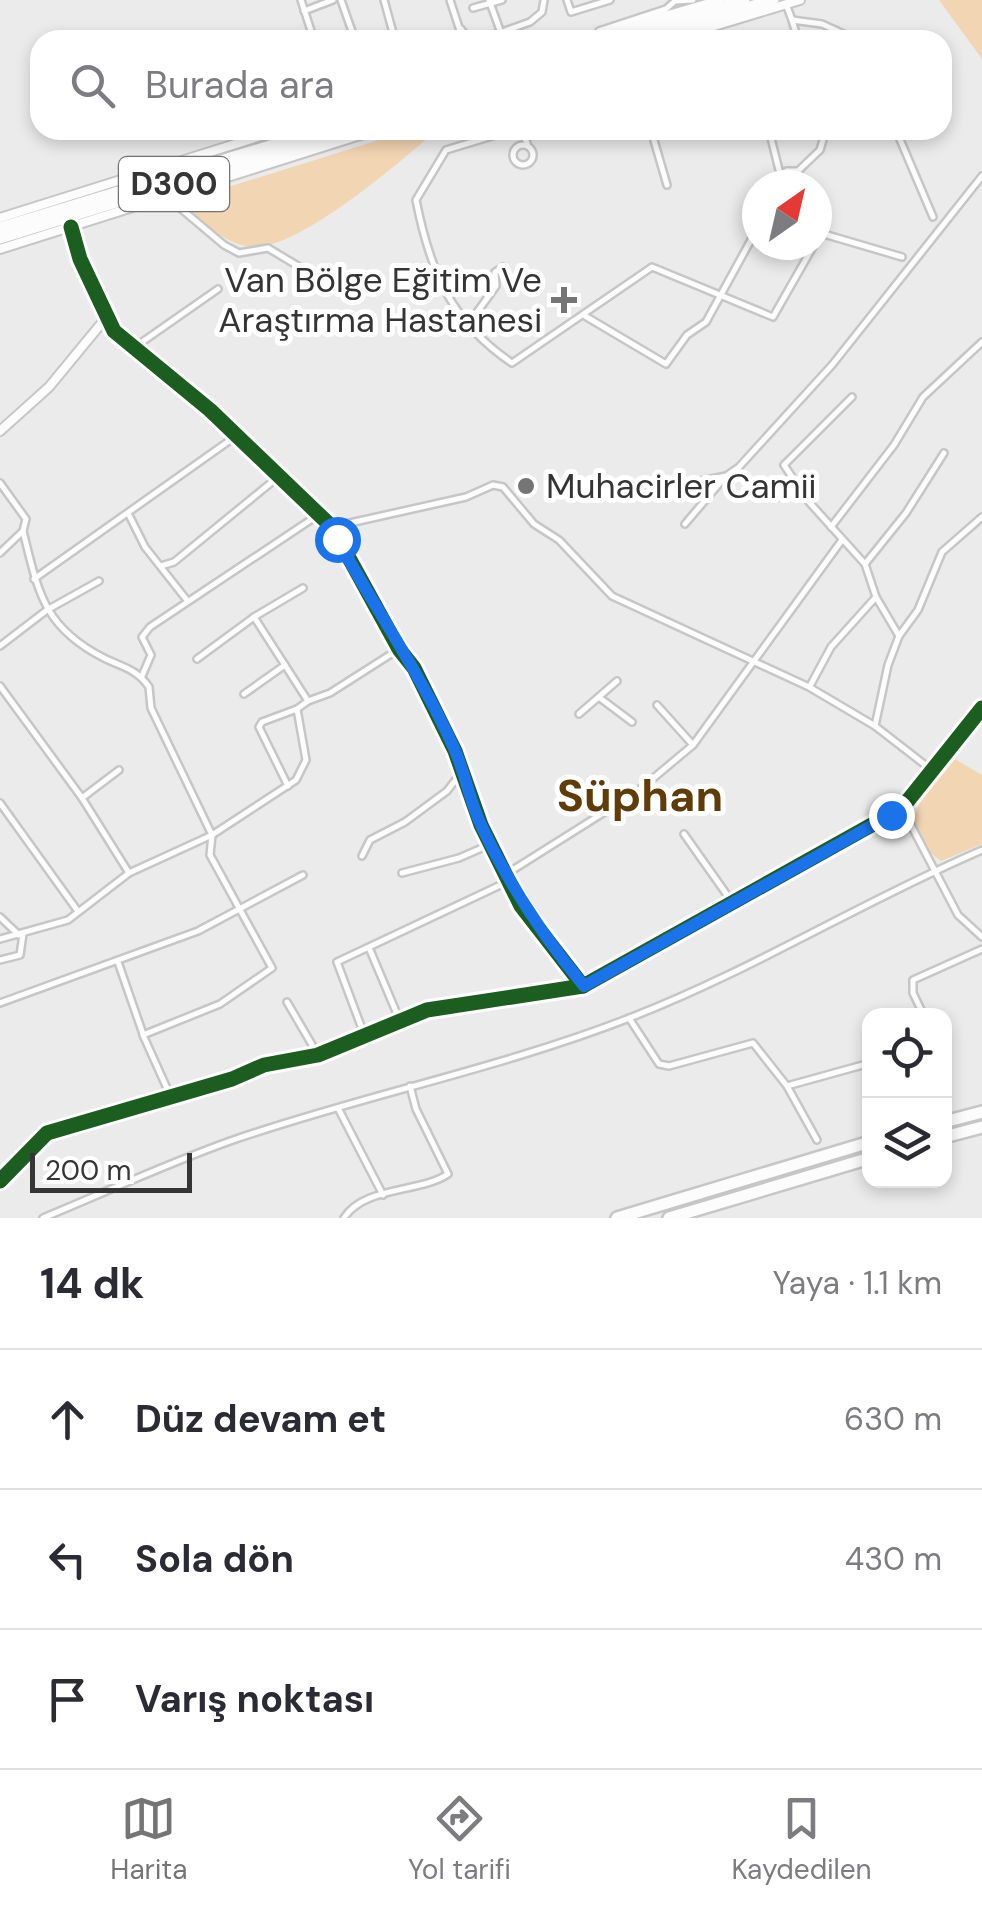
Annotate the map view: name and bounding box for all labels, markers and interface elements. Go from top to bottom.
search box [30,30,952,140]
icon: search [65,58,120,113]
text: Burada ara [145,60,334,110]
road number: D300 [119,157,229,211]
north arrow [742,170,832,260]
place label: Van Bölge Eğitim Ve Araştırma Hastanesi [218,257,542,343]
marker: Van Bölge Eğitim Ve Araştırma Hastanesi [551,287,577,313]
place label: Muhacirler Camii [546,463,816,509]
marker: Muhacirler Camii [515,475,537,497]
route start [315,517,361,563]
district label: Süphan [557,766,723,825]
route end [869,793,915,839]
map controls [862,1008,952,1188]
button: locate [862,1008,952,1098]
button: layers [862,1098,952,1188]
scale bar [30,1148,192,1192]
text: 200 m [45,1152,132,1189]
text: 14 dk [40,1256,144,1311]
text: Yaya · 1.1 km [773,1262,942,1304]
icon: ahead [40,1392,95,1447]
text: Düz devam et [135,1394,386,1444]
text: 630 m [844,1398,942,1440]
icon: left [40,1532,95,1587]
text: Sola dön [135,1534,294,1584]
text: 430 m [845,1538,942,1580]
icon: arrive [40,1672,95,1727]
text: Varış noktası [135,1674,374,1724]
tab: Harita [110,1791,187,1888]
tab: Yol tarifi [408,1791,511,1888]
tab: Kaydedilen [731,1791,872,1888]

